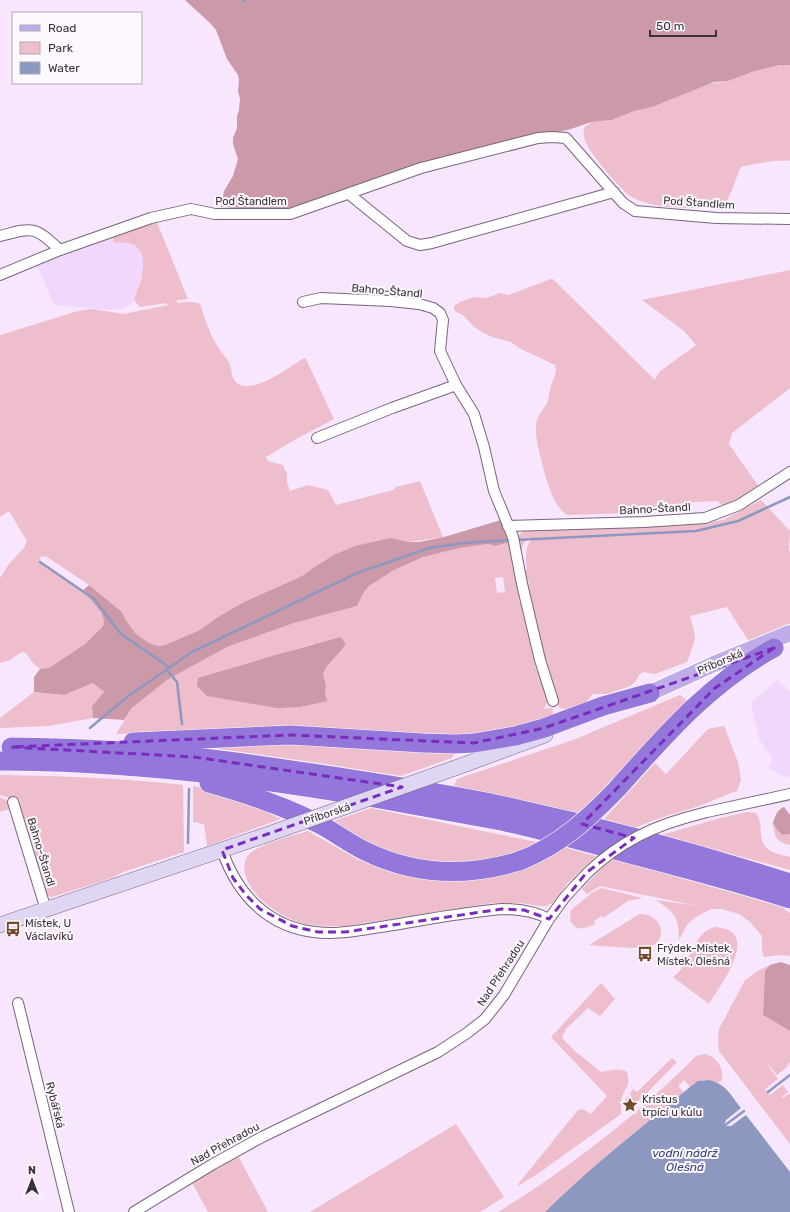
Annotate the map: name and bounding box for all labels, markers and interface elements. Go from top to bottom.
legend [12,12,142,84]
scale bar [650,12,716,38]
text: 50 m [656,19,684,33]
text: Road [48,21,76,35]
text: Park [48,41,74,55]
text: Water [48,61,80,75]
street label: Pod Štandlem [663,194,735,212]
street label: Pod Štandlem [215,195,287,208]
street label: Bahno-Štandl [351,281,423,301]
street label: Bahno-Štandl [619,501,691,517]
street label: Příborská [695,647,745,677]
street label: Příborská [302,800,352,828]
street label: Bahno-Štandl [24,816,58,888]
place label: Místek, U Václavíků [25,917,73,943]
bus stop icon: Místek, U Václavíků [4,920,22,938]
street label: Nad Přehradou [475,937,527,1009]
place label: Frýdek-Místek, Místek, Olešná [657,942,733,968]
bus stop icon: Frýdek-Místek, Místek, Olešná [636,945,654,963]
street label: Rybářská [43,1080,67,1130]
place label: Kristus trpící u kůlu [642,1093,702,1119]
place icon: Kristus trpící u kůlu [621,1096,639,1114]
street label: Nad Přehradou [188,1120,262,1168]
water label: vodní nádrž Olešná [652,1146,718,1174]
north arrow [12,1160,52,1200]
text: N [28,1164,36,1177]

